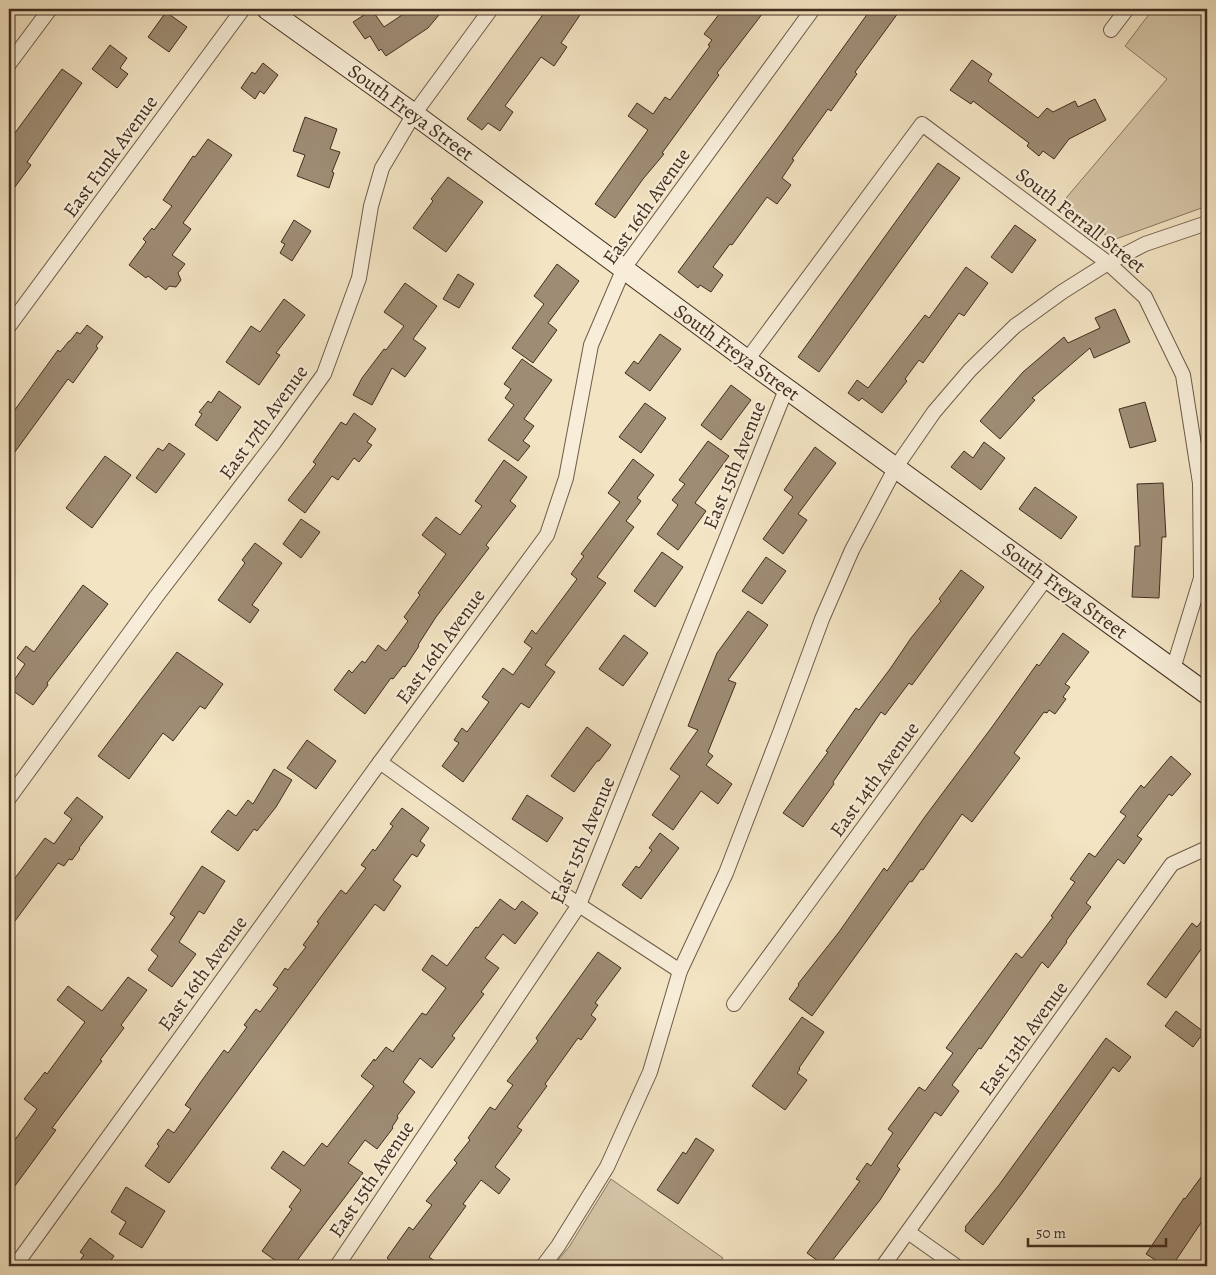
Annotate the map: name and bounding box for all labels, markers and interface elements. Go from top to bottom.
street label: South Freya Street [342,58,479,168]
street label: East Funk Avenue [57,90,164,223]
street label: East 16th Avenue [596,143,697,270]
street label: South Ferrall Street [1010,161,1152,280]
street label: South Freya Street [668,298,805,408]
street label: East 17th Avenue [213,360,314,485]
street label: East 15th Avenue [697,397,772,533]
street label: South Freya Street [996,536,1133,646]
street label: East 16th Avenue [389,583,491,709]
street label: East 14th Avenue [823,716,925,842]
street label: East 15th Avenue [544,772,621,908]
street label: East 16th Avenue [151,910,253,1036]
street label: East 13th Avenue [973,976,1074,1101]
street label: East 15th Avenue [322,1116,421,1243]
scale bar [1028,1215,1166,1247]
text: 50 m [1036,1223,1066,1243]

